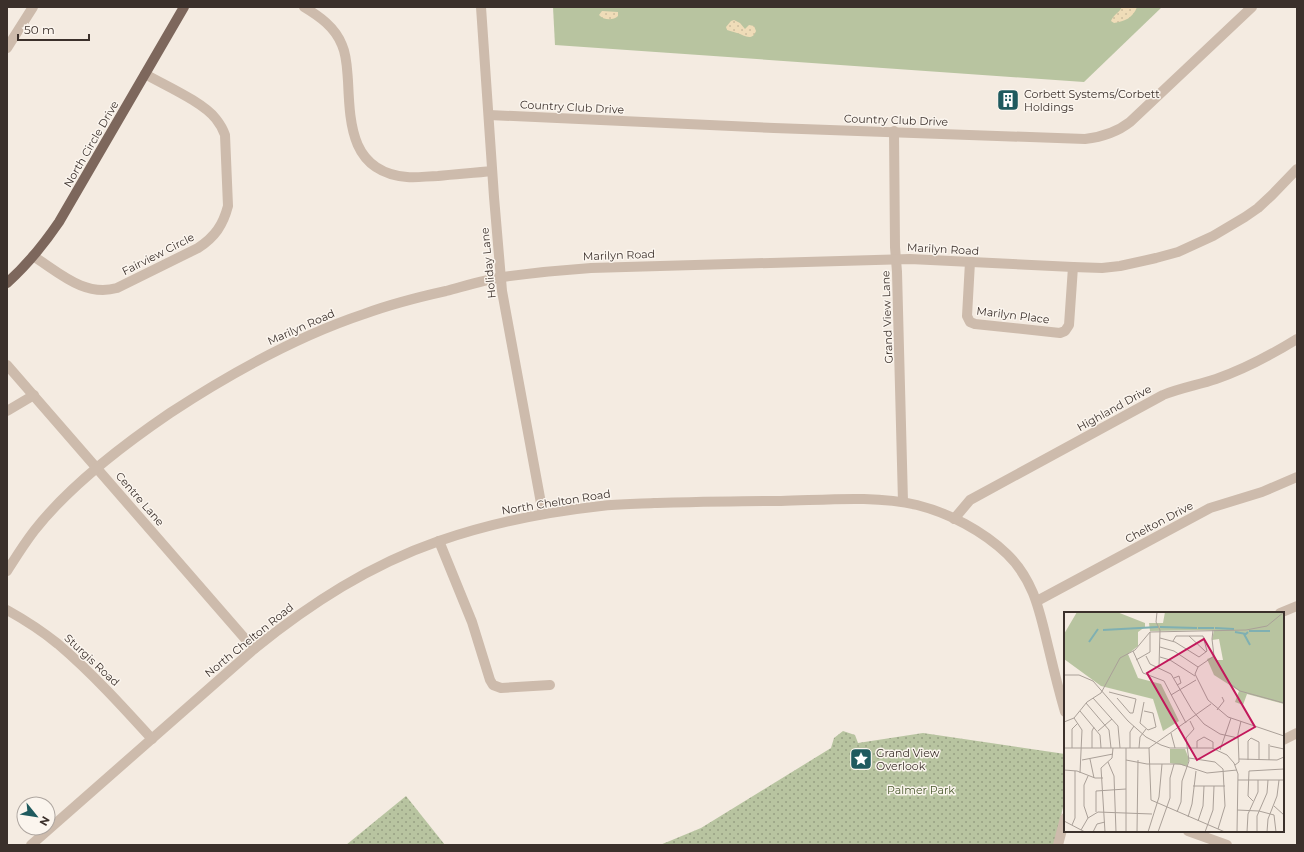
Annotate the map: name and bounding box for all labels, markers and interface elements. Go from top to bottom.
scale bar [18,16,89,42]
text: 50 m [24,22,55,37]
building icon: Corbett Systems/Corbett Holdings [995,87,1021,113]
place label: Corbett Systems/Corbett Holdings [1024,87,1160,114]
street label: Country Club Drive [520,97,625,117]
street label: North Circle Drive [61,98,122,190]
street label: Country Club Drive [844,111,949,129]
street label: Holiday Lane [477,226,499,299]
street label: Fairview Circle [119,230,197,278]
street label: Marilyn Road [907,240,979,258]
street label: Marilyn Road [583,247,655,263]
street label: Grand View Lane [878,270,896,364]
street label: Marilyn Place [976,304,1051,326]
street label: Marilyn Road [265,306,337,348]
street label: Highland Drive [1074,382,1154,434]
street label: Centre Lane [113,469,167,529]
street label: North Chelton Road [500,486,612,518]
street label: Chelton Drive [1123,498,1196,546]
street label: North Chelton Road [202,600,296,680]
inset map [1064,612,1284,832]
street label: Sturgis Road [61,631,123,689]
place icon: Grand View Overlook [848,746,874,772]
place label: Grand View Overlook [876,746,940,773]
park label: Palmer Park [887,783,955,797]
north arrow [16,796,56,836]
text: N [36,814,53,828]

